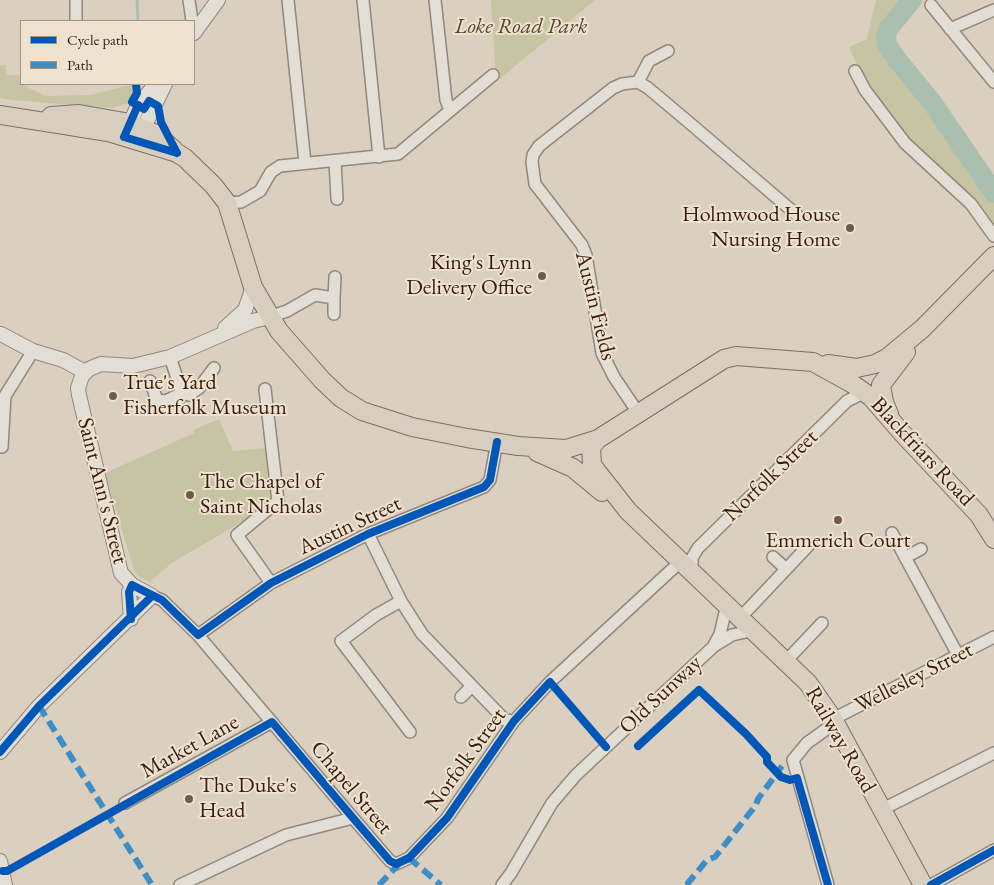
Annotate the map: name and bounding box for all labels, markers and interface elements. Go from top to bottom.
park label: Loke Road Park [455,14,587,40]
legend [20,20,195,85]
text: Cycle path [67,30,128,49]
text: Path [67,55,93,74]
place label: Holmwood House Nursing Home [682,202,840,254]
marker: Holmwood House Nursing Home [844,222,856,234]
street label: Austin Fields [569,249,621,363]
place label: King's Lynn Delivery Office [406,250,532,302]
marker: King's Lynn Delivery Office [536,270,548,282]
place label: True's Yard Fisherfolk Museum [123,370,287,422]
marker: True's Yard Fisherfolk Museum [107,390,119,402]
street label: Blackfriars Road [865,392,979,512]
street label: Saint Ann's Street [71,415,133,567]
street label: Norfolk Street [718,424,824,528]
place label: The Chapel of Saint Nicholas [200,469,322,520]
marker: The Chapel of Saint Nicholas [184,489,196,501]
street label: Austin Street [294,491,406,561]
marker: Emmerich Court [832,514,844,526]
place label: Emmerich Court [765,528,911,554]
street label: Wellesley Street [851,637,977,719]
street label: Old Sunway [614,650,708,740]
street label: Railway Road [799,682,881,798]
street label: Norfolk Street [420,703,512,817]
street label: Market Lane [137,709,243,785]
street label: Chapel Street [304,736,398,840]
place label: The Duke's Head [199,773,297,824]
marker: The Duke's Head [183,793,195,805]

